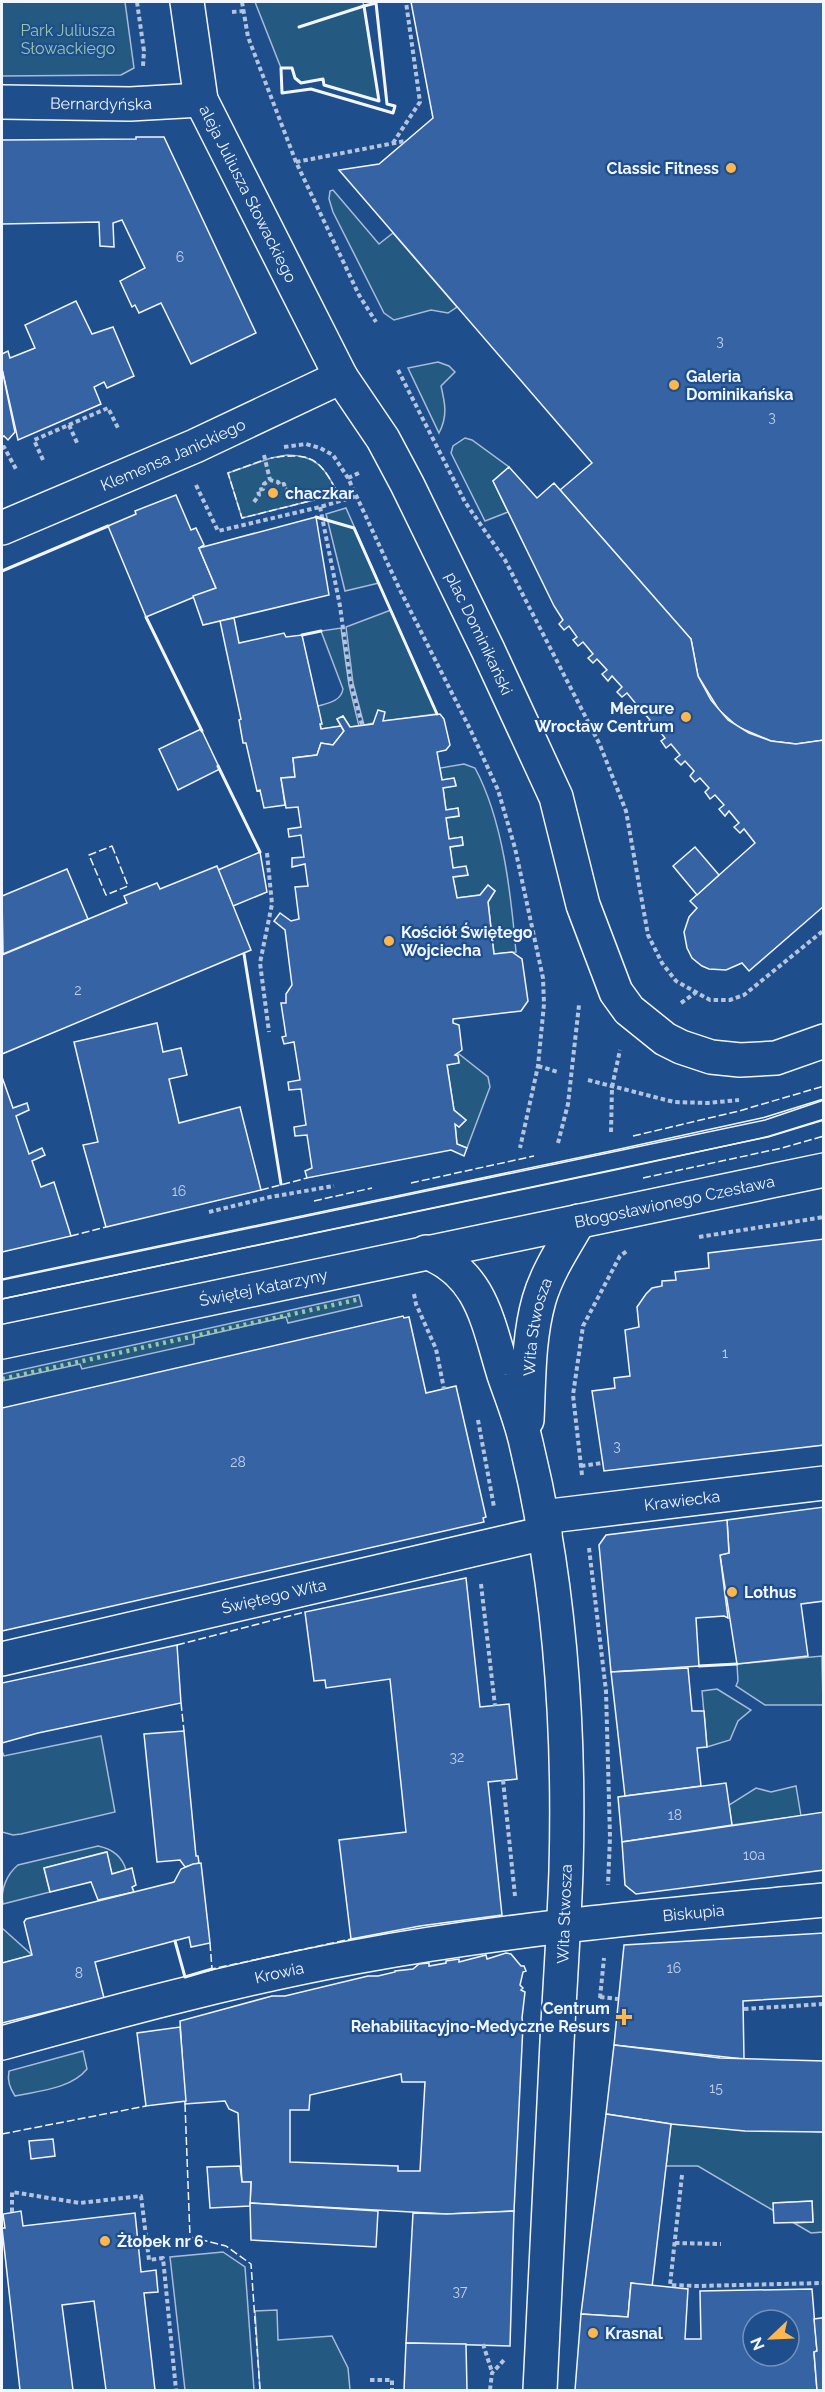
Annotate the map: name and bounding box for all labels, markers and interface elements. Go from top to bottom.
park label: Park Juliusza Słowackiego [20,21,116,58]
street label: Bernardyńska [50,94,153,114]
street label: aleja Juliusza Słowackiego [195,102,301,286]
place label: Classic Fitness [607,159,719,178]
marker: Classic Fitness [724,161,738,175]
house number: 6 [176,249,184,265]
house number: 3 [716,333,724,349]
place label: Galeria Dominikańska [686,367,794,404]
marker: Galeria Dominikańska [667,378,681,392]
house number: 3 [768,409,776,425]
street label: Klemensa Janickiego [98,415,249,495]
place label: chaczkar [285,484,354,503]
marker: chaczkar [266,486,280,500]
street label: plac Dominikański [441,569,516,698]
place label: Mercure Wrocław Centrum [535,699,674,736]
marker: Mercure Wrocław Centrum [679,710,693,724]
place label: Kościół Świętego Wojciecha [401,922,533,960]
marker: Kościół Świętego Wojciecha [382,934,396,948]
house number: 2 [74,982,82,998]
street label: Błogosławionego Czesława [573,1172,776,1232]
house number: 16 [172,1183,186,1199]
street label: Świętej Katarzyny [197,1265,330,1310]
street label: Wita Stwosza [520,1275,556,1377]
house number: 1 [722,1345,728,1361]
house number: 3 [613,1438,621,1454]
house number: 28 [230,1454,246,1470]
street label: Krawiecka [643,1487,721,1515]
street label: Świętego Wita [219,1575,328,1618]
place label: Lothus [744,1583,797,1602]
marker: Lothus [725,1585,739,1599]
house number: 32 [450,1749,464,1765]
house number: 18 [668,1807,682,1823]
house number: 10a [743,1847,765,1863]
street label: Wita Stwosza [553,1864,576,1964]
street label: Biskupia [662,1900,725,1925]
street label: Krowia [253,1958,306,1987]
house number: 16 [667,1960,681,1976]
house number: 8 [75,1965,83,1981]
place label: Centrum Rehabilitacyjno-Medyczne Resurs [351,1999,610,2036]
marker: Centrum Rehabilitacyjno-Medyczne Resurs [615,2008,633,2026]
house number: 15 [709,2080,723,2096]
place label: Żłobek nr 6 [117,2231,204,2251]
marker: Żłobek nr 6 [98,2234,112,2248]
house number: 37 [453,2283,468,2299]
north arrow [741,2308,801,2368]
place label: Krasnal [605,2324,664,2343]
marker: Krasnal [586,2326,600,2340]
text: N [747,2334,769,2353]

